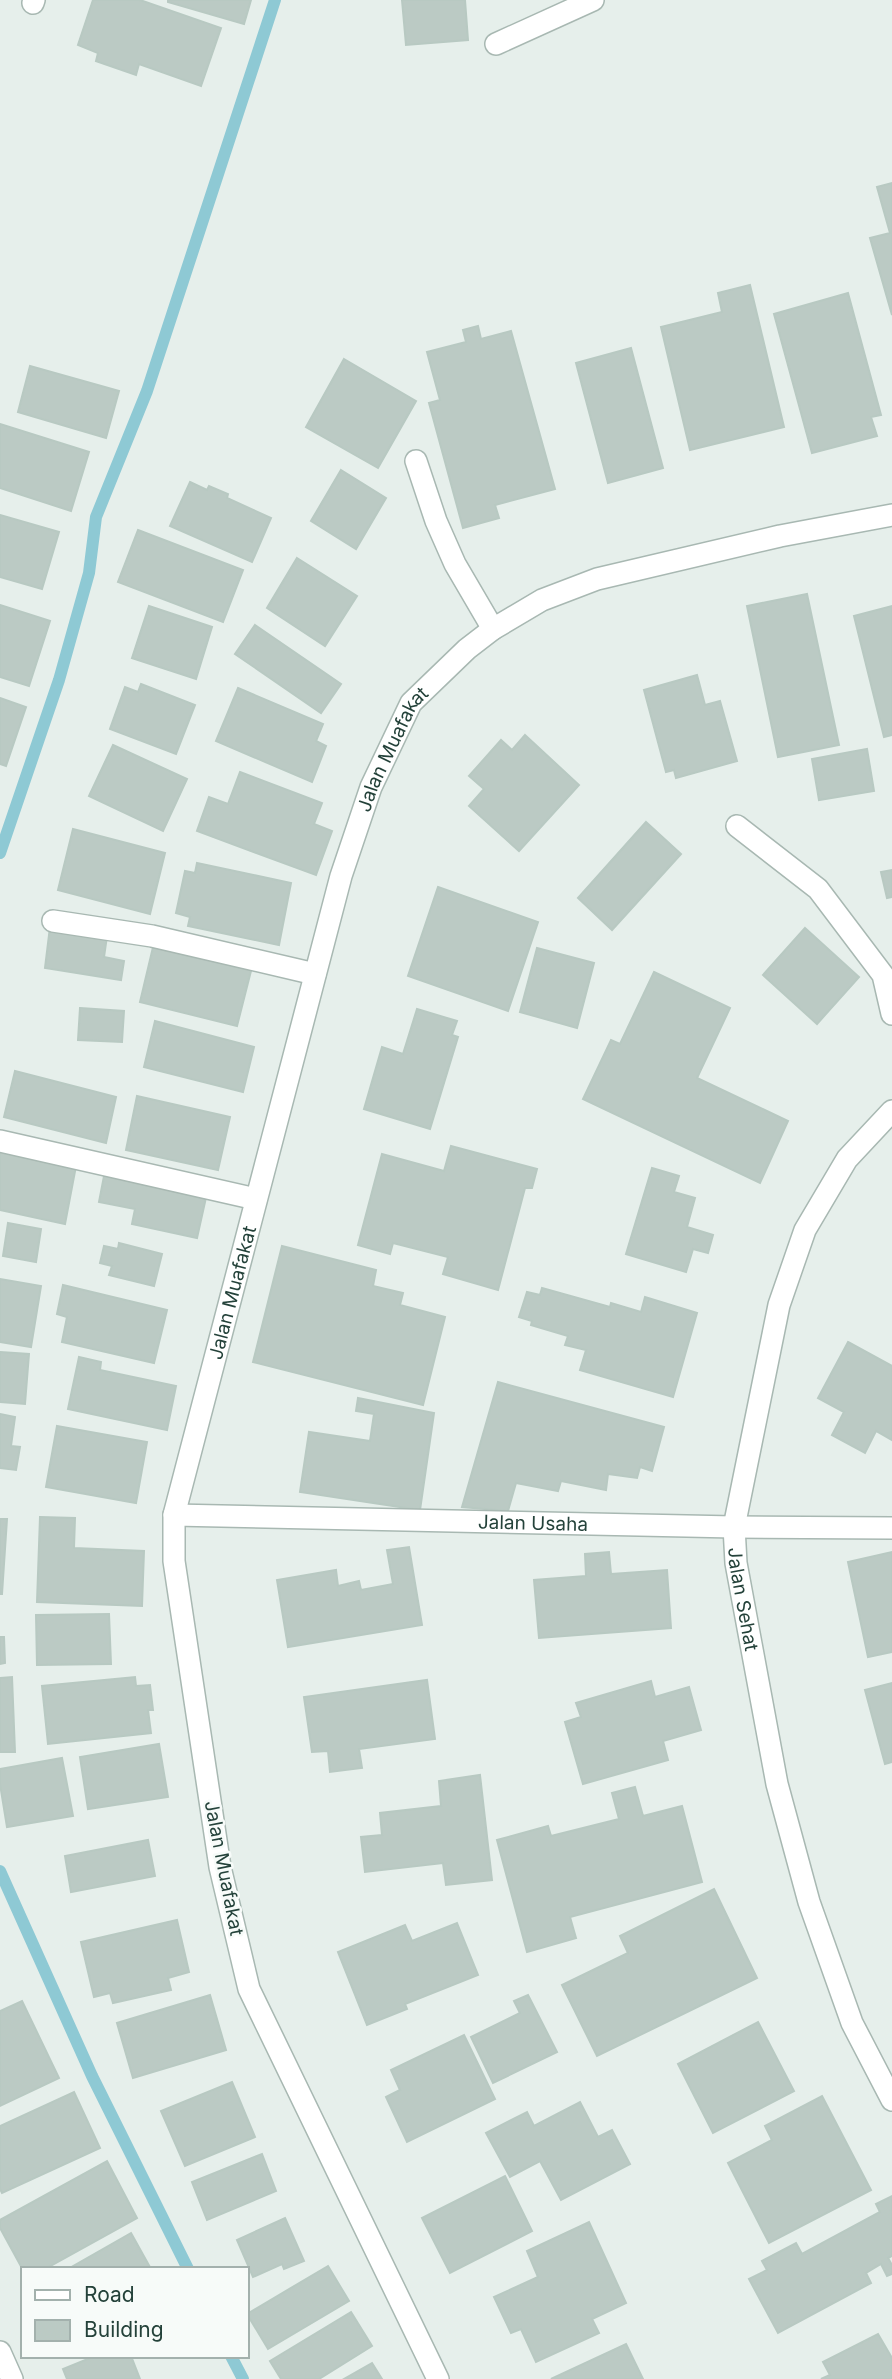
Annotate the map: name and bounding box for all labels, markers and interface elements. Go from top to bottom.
street label: Jalan Muafakat [352,682,433,815]
street label: Jalan Muafakat [204,1223,261,1362]
street label: Jalan Usaha [478,1510,588,1535]
street label: Jalan Sehat [724,1547,764,1653]
street label: Jalan Muafakat [200,1798,248,1938]
legend [21,2267,248,2358]
text: Road [84,2282,135,2307]
text: Building [84,2317,164,2342]

